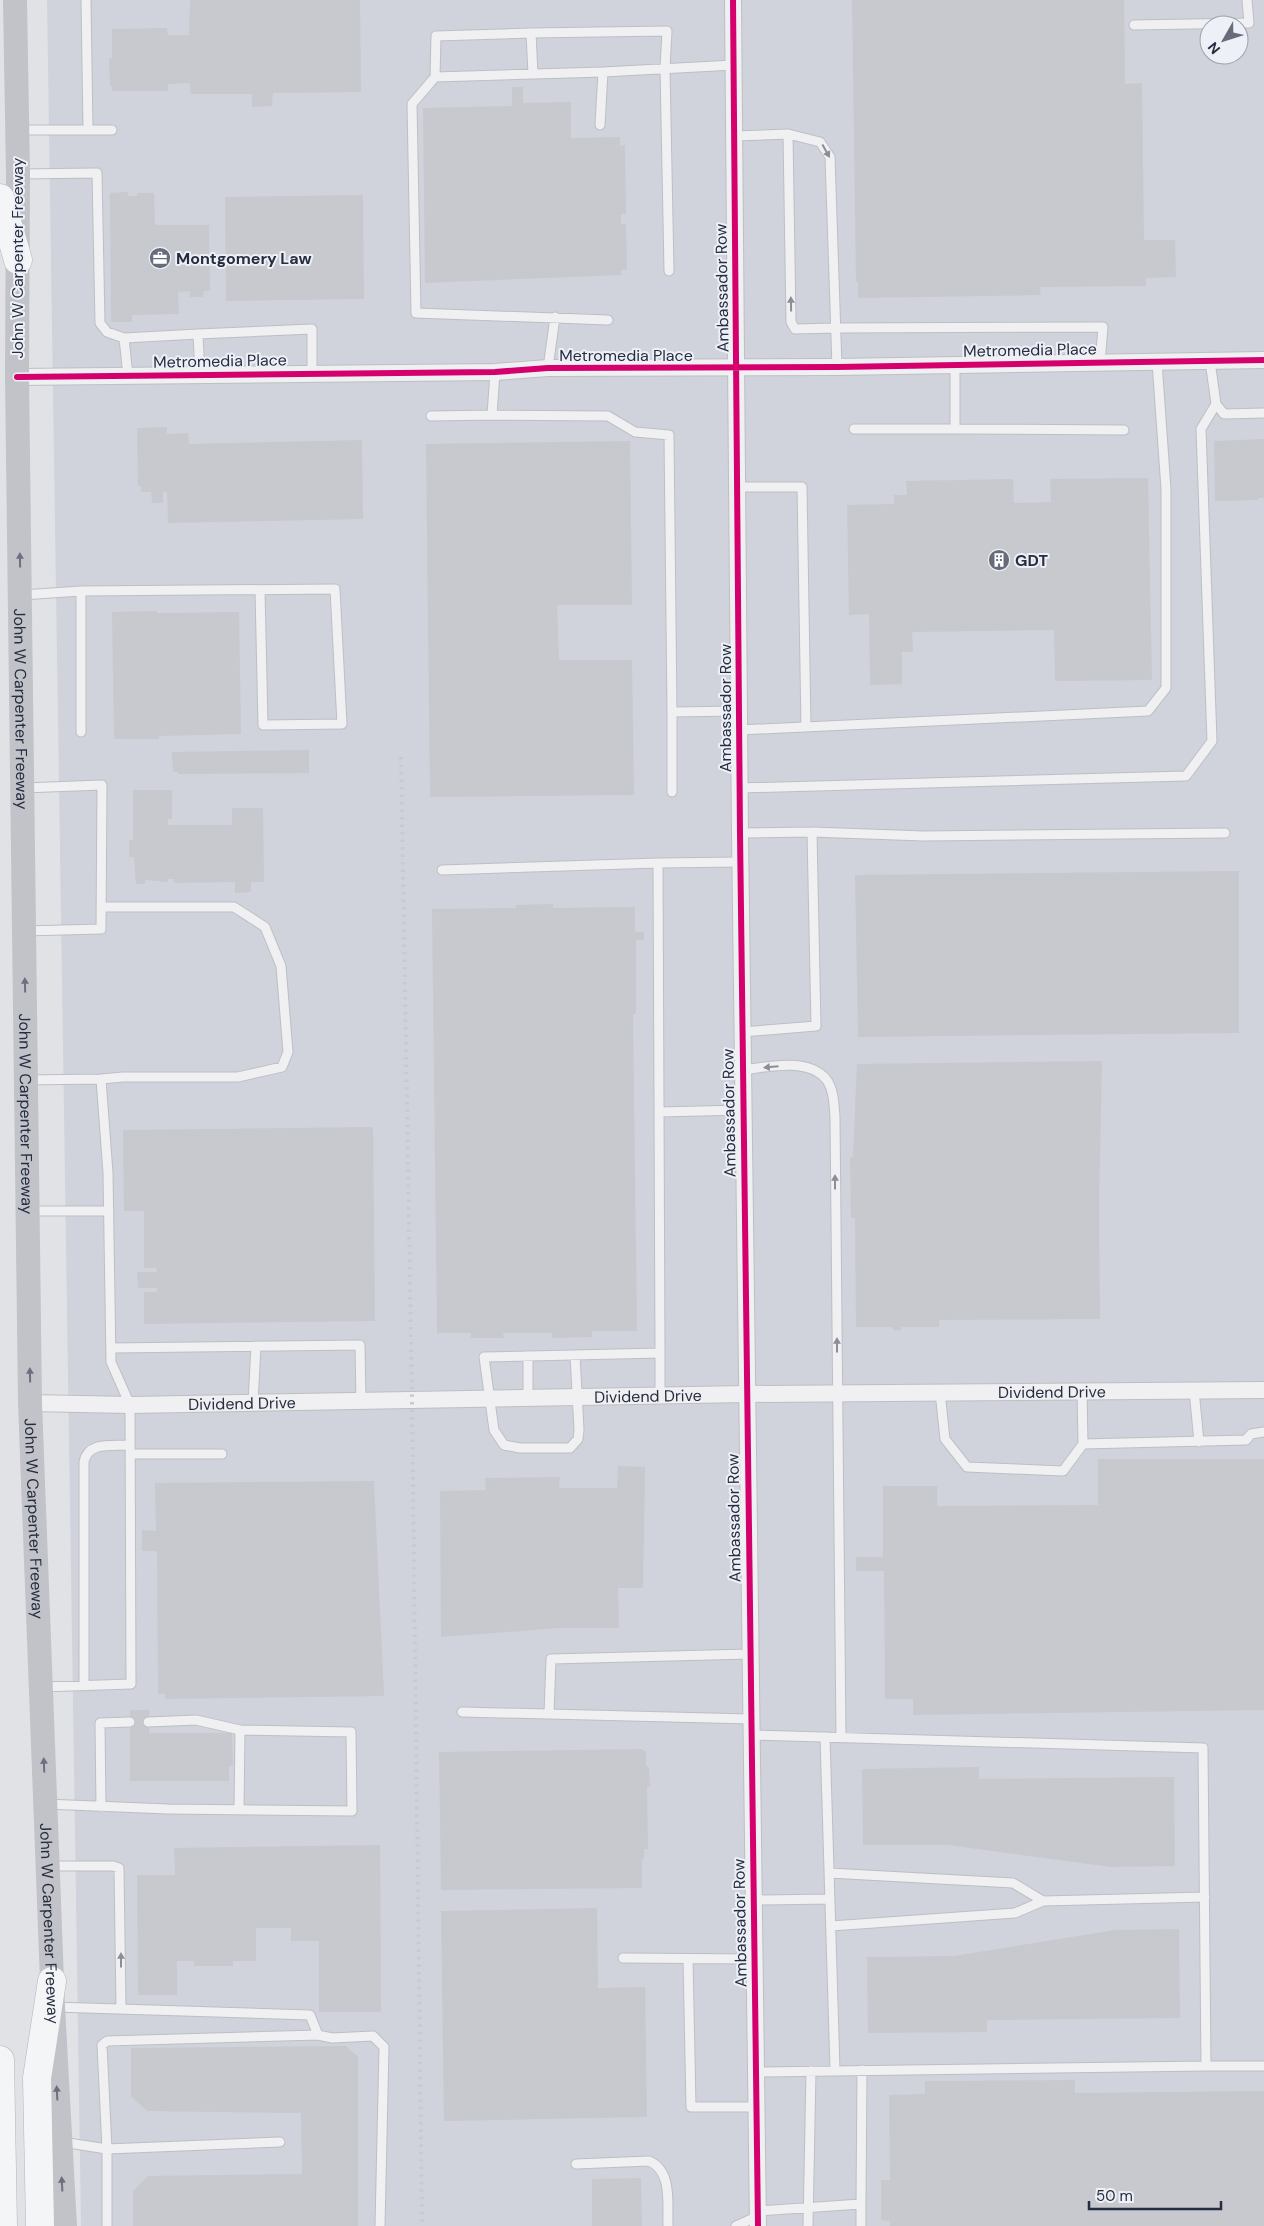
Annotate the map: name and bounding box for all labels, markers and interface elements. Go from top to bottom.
north arrow [1199,15,1249,65]
text: N [1204,39,1224,58]
one-way arrow [822,144,830,159]
street label: John W Carpenter Freeway [7,157,28,358]
street label: Ambassador Row [710,224,734,352]
office icon: Montgomery Law [148,246,172,270]
place label: Montgomery Law [176,248,312,269]
one-way arrow [787,296,795,312]
street label: Metromedia Place [963,338,1097,362]
street label: Metromedia Place [559,345,693,366]
street label: Metromedia Place [153,349,287,373]
building icon: GDT [987,548,1011,572]
place label: GDT [1015,550,1048,571]
one-way arrow [15,552,23,568]
street label: John W Carpenter Freeway [9,608,33,810]
street label: Ambassador Row [715,644,736,772]
one-way arrow [21,977,29,993]
street label: John W Carpenter Freeway [15,1013,38,1215]
street label: Ambassador Row [717,1049,741,1177]
one-way arrow [763,1063,779,1071]
one-way arrow [831,1174,839,1190]
one-way arrow [833,1336,841,1352]
one-way arrow [26,1367,34,1383]
street label: Dividend Drive [998,1381,1106,1403]
street label: Dividend Drive [594,1384,702,1407]
street label: Dividend Drive [188,1392,296,1414]
street label: John W Carpenter Freeway [20,1418,49,1620]
street label: Ambassador Row [722,1454,746,1582]
one-way arrow [39,1757,47,1773]
street label: John W Carpenter Freeway [36,1823,64,2025]
street label: Ambassador Row [728,1859,752,1987]
one-way arrow [117,1952,125,1968]
one-way arrow [53,2085,61,2101]
one-way arrow [58,2176,66,2192]
scale bar [1089,2178,1222,2210]
text: 50 m [1096,2186,1133,2206]

